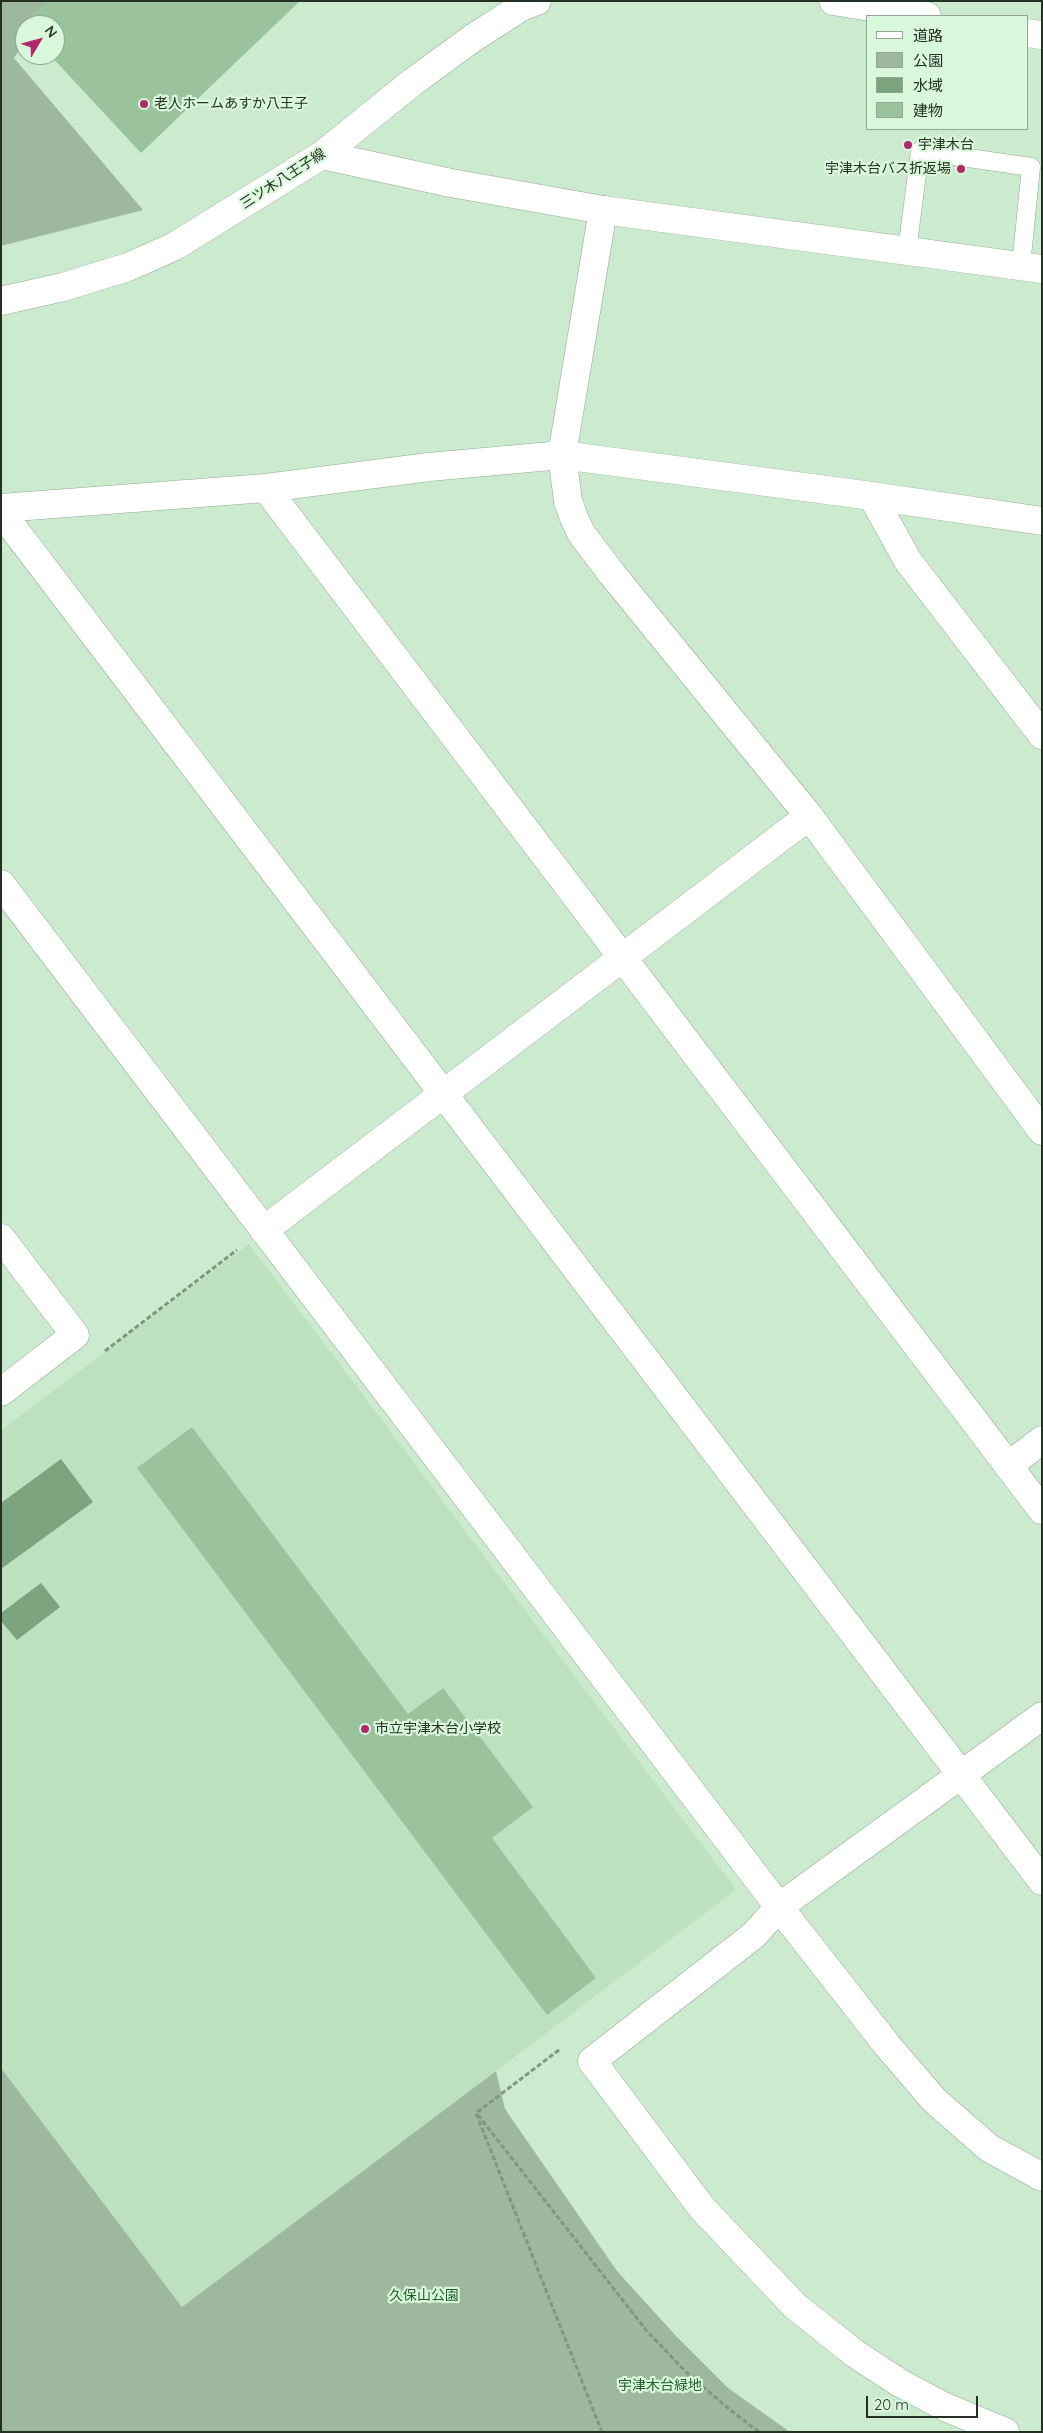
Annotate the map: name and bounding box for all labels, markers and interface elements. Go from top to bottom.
north arrow [15,15,65,65]
legend [866,15,1028,130]
text: N [41,22,61,41]
text: 道路 [913,26,943,45]
text: 公園 [913,51,943,70]
text: 水域 [913,76,943,95]
place label: 老人ホームあすか八王子 [154,96,308,112]
marker: 老人ホームあすか八王子 [138,98,150,110]
text: 建物 [913,101,943,120]
place label: 宇津木台 [918,137,974,153]
marker: 宇津木台 [902,139,914,151]
street label: 三ツ木八王子線 [237,145,329,213]
place label: 宇津木台バス折返場 [825,161,951,177]
marker: 宇津木台バス折返場 [955,163,967,175]
place label: 市立宇津木台小学校 [375,1721,501,1737]
marker: 市立宇津木台小学校 [359,1723,371,1735]
park label: 久保山公園 [389,2288,459,2304]
park label: 宇津木台緑地 [618,2378,702,2394]
scale bar [868,2386,980,2418]
text: 20 m [874,2395,909,2414]

